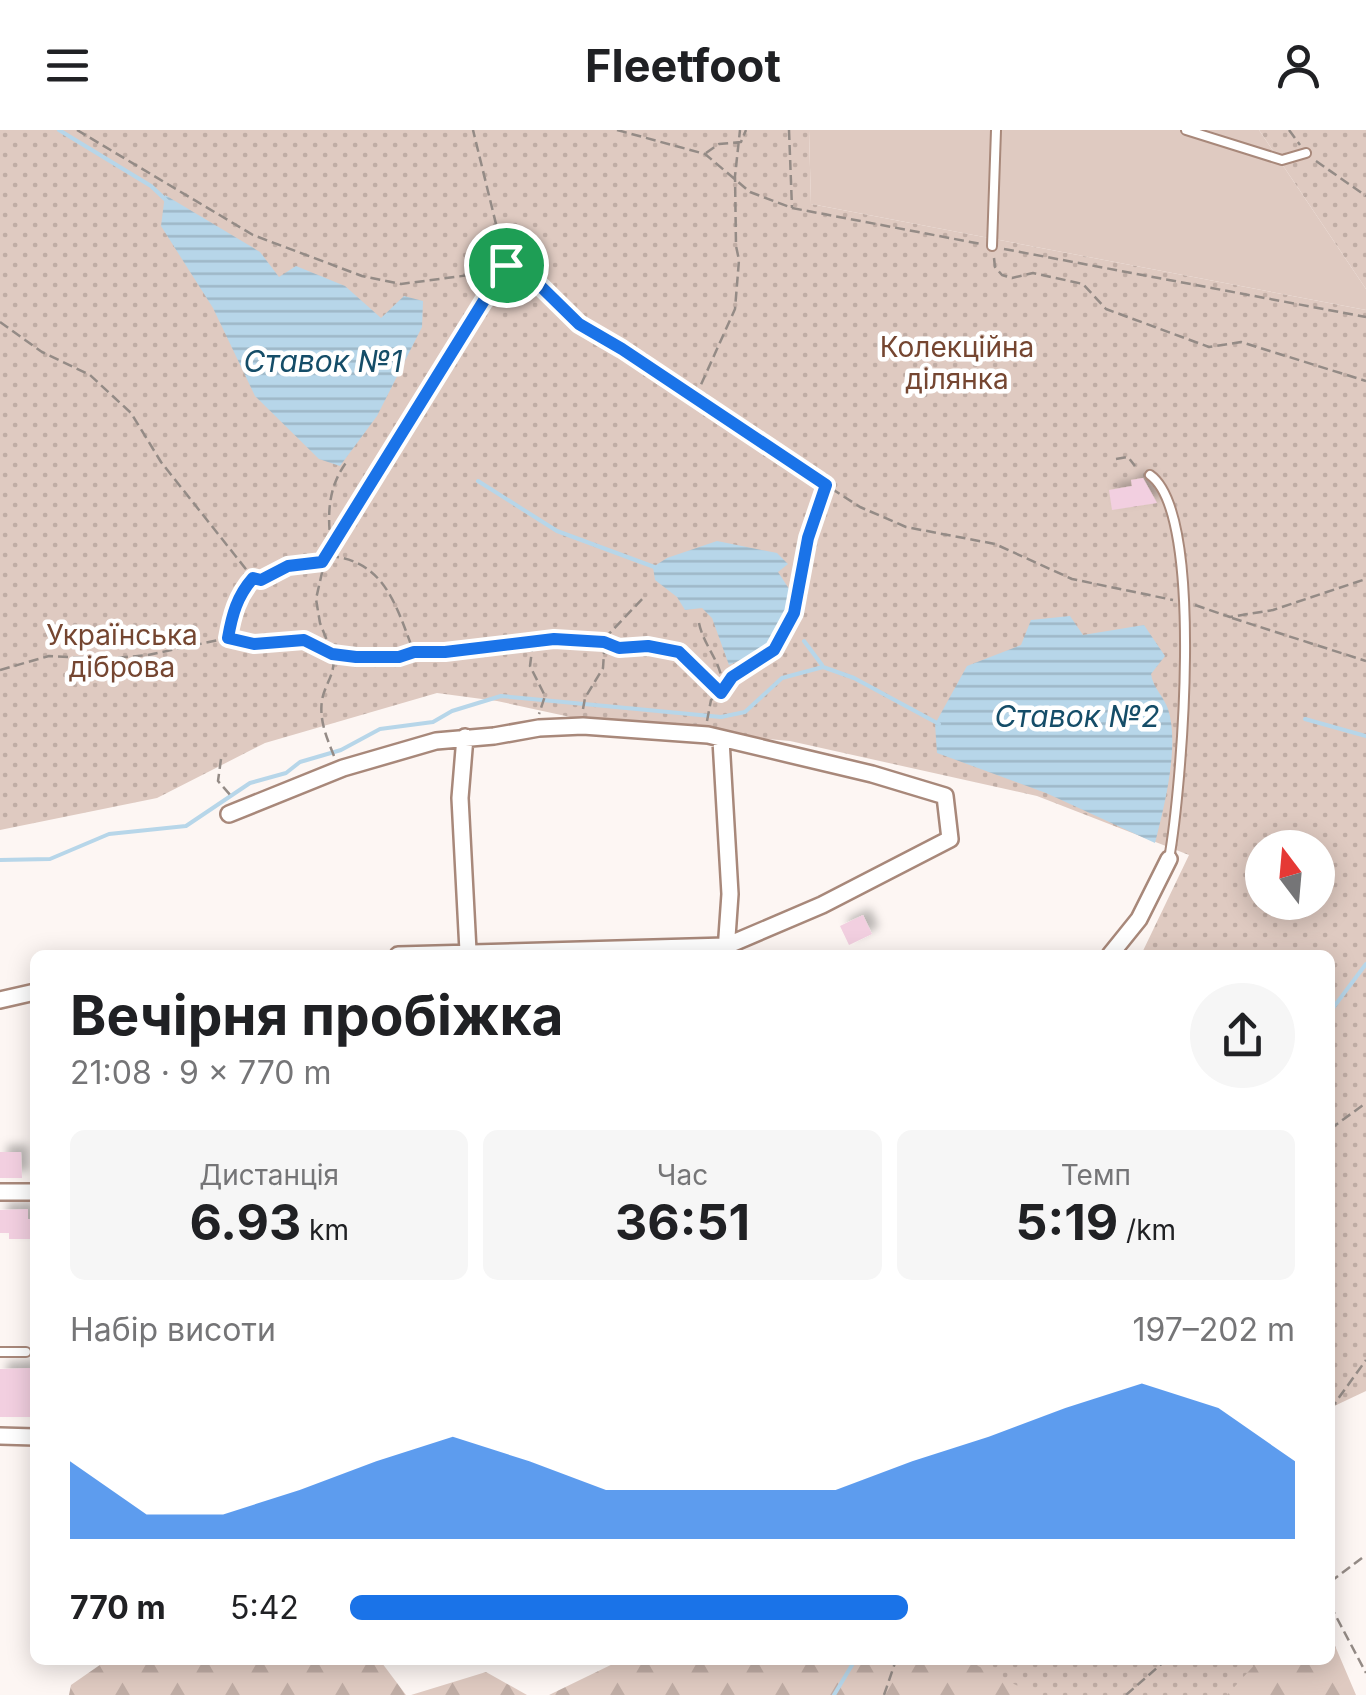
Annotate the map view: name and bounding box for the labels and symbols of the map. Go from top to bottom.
pin [464,223,549,308]
park label: Колекційна ділянка [880,330,1034,396]
water label: Ставок №1 [244,343,402,379]
park label: Українська діброва [46,618,198,684]
water label: Ставок №2 [994,698,1160,734]
north arrow [1245,830,1335,920]

